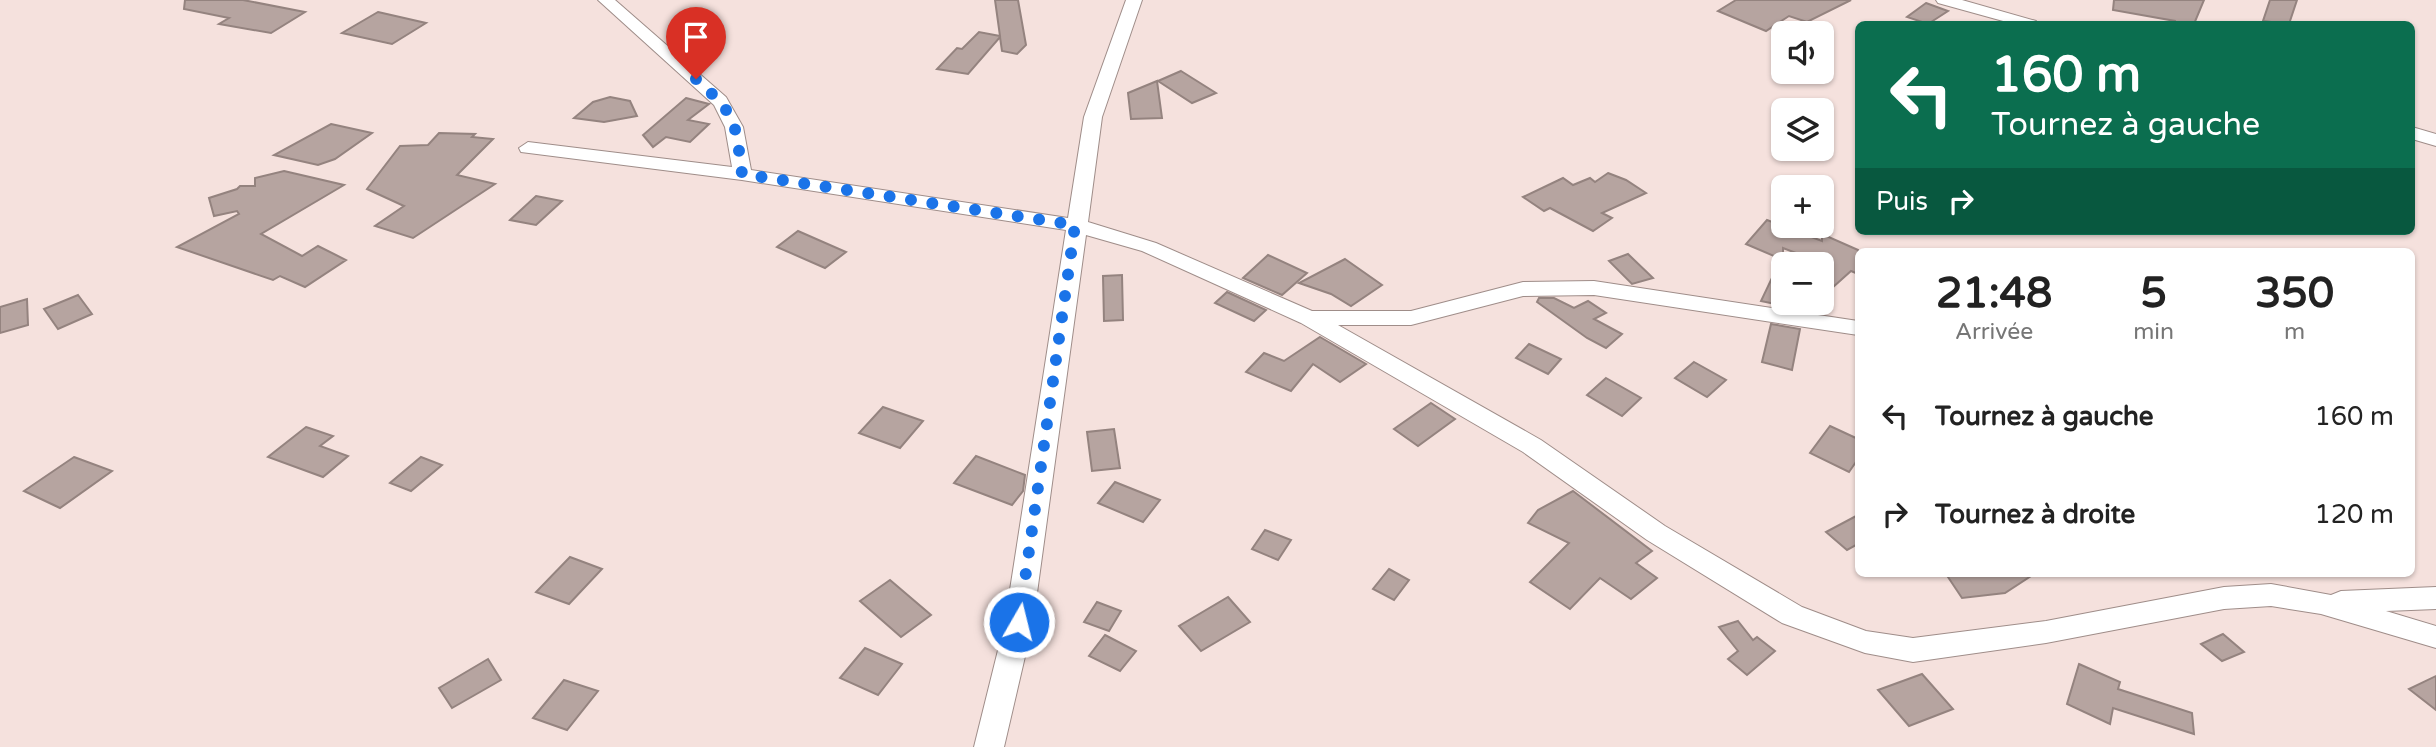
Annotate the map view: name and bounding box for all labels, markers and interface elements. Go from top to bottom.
pin [666,7,726,79]
icon: arrive [677,18,715,56]
map controls [1771,21,1834,315]
button: sound [1771,21,1834,84]
text: 160 m [1991,46,2141,105]
icon: left [1876,49,1967,140]
button: layers [1771,98,1834,161]
text: Tournez à gauche [1991,106,2260,144]
button: + [1771,175,1834,238]
icon: right [1942,182,1980,220]
text: Puis [1876,186,1928,217]
button: − [1771,252,1834,315]
text: 21:48 [1936,268,2052,319]
text: 5 [2140,268,2167,319]
text: 350 [2255,268,2334,319]
text: Arrivée [1955,318,2033,346]
text: min [2133,318,2174,346]
text: m [2284,318,2305,346]
icon: left [1876,397,1914,435]
text: Tournez à gauche [1935,401,2154,432]
text: 160 m [2314,401,2394,432]
icon: right [1876,495,1914,533]
text: Tournez à droite [1935,499,2135,530]
text: 120 m [2314,499,2394,530]
position arrow [982,585,1056,659]

